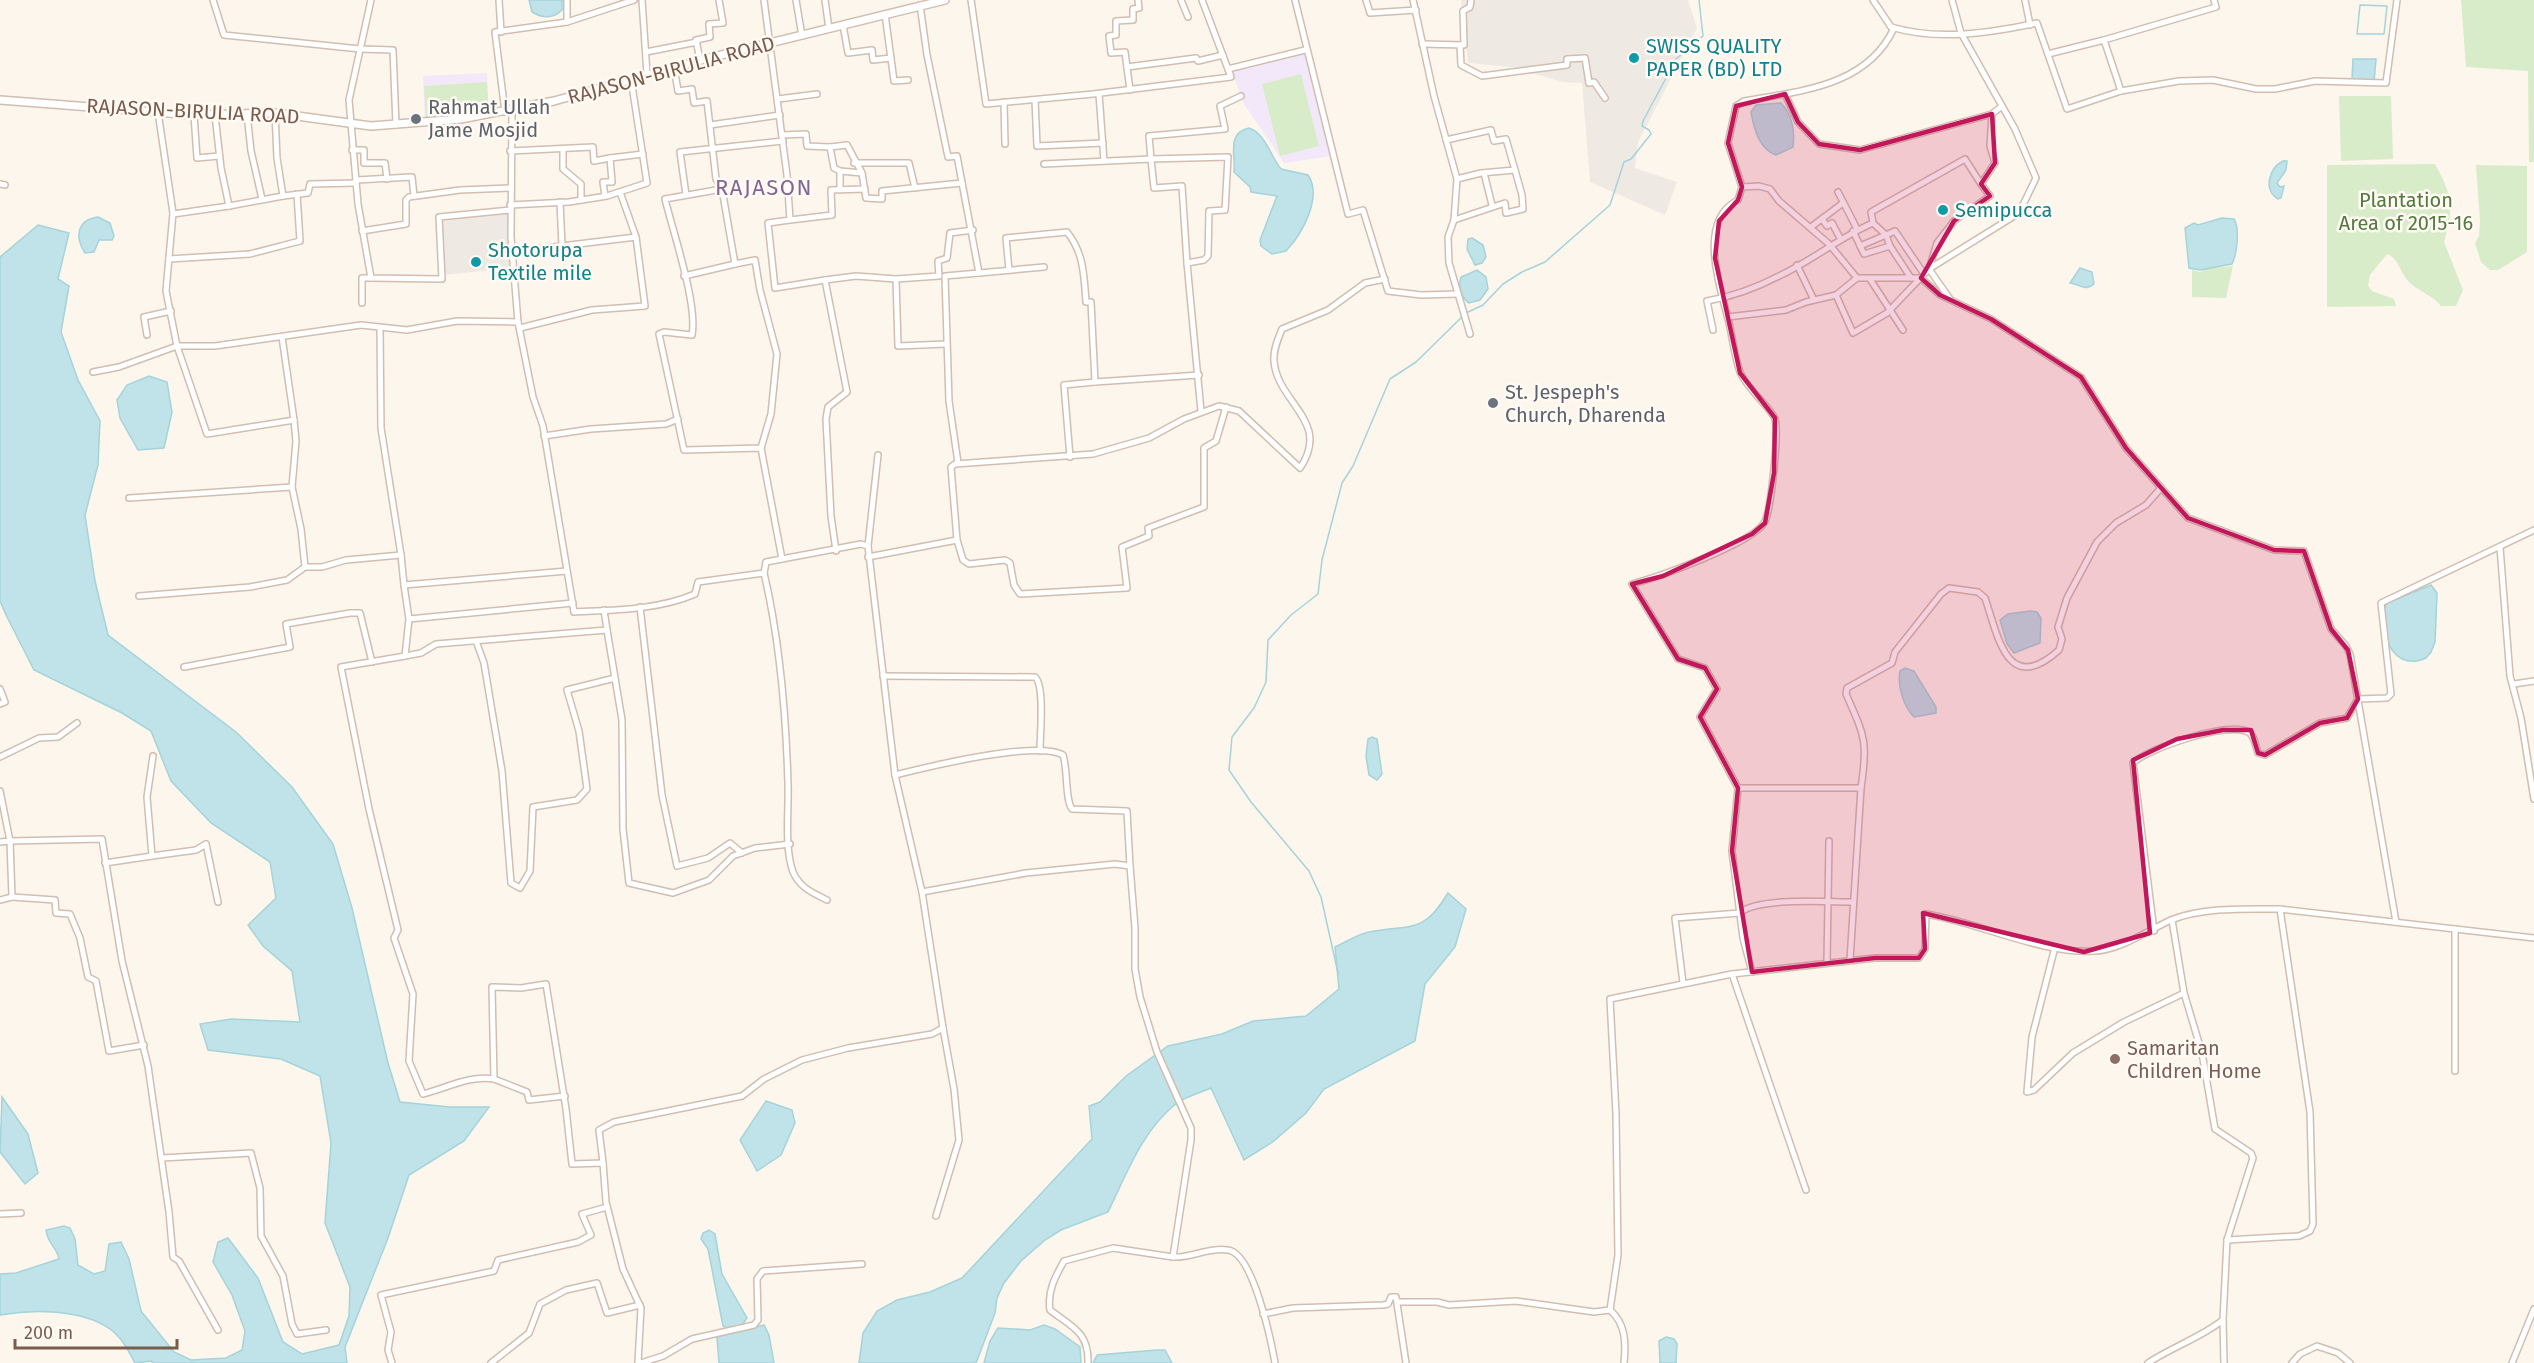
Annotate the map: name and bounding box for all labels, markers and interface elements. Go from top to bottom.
street label: RAJASON-BIRULIA ROAD [565,31,777,109]
place label: SWISS QUALITY PAPER (BD) LTD [1646,34,1782,81]
marker: SWISS QUALITY PAPER (BD) LTD [1627,51,1641,65]
street label: RAJASON-BIRULIA ROAD [86,93,300,129]
place label: Rahmat Ullah Jame Mosjid [428,95,551,142]
marker: Rahmat Ullah Jame Mosjid [409,112,423,126]
district label: RAJASON [715,174,813,201]
park label: Plantation Area of 2015-16 [2339,188,2473,235]
place label: Semipucca [1955,198,2053,222]
marker: Semipucca [1936,203,1950,217]
place label: Shotorupa Textile mile [488,238,592,285]
marker: Shotorupa Textile mile [469,255,483,269]
place label: St. Jespeph's Church, Dharenda [1505,380,1666,427]
marker: St. Jespeph's Church, Dharenda [1486,396,1500,410]
place label: Samaritan Children Home [2127,1036,2261,1083]
marker: Samaritan Children Home [2108,1052,2122,1066]
scale bar [15,1312,177,1350]
text: 200 m [24,1322,73,1344]

